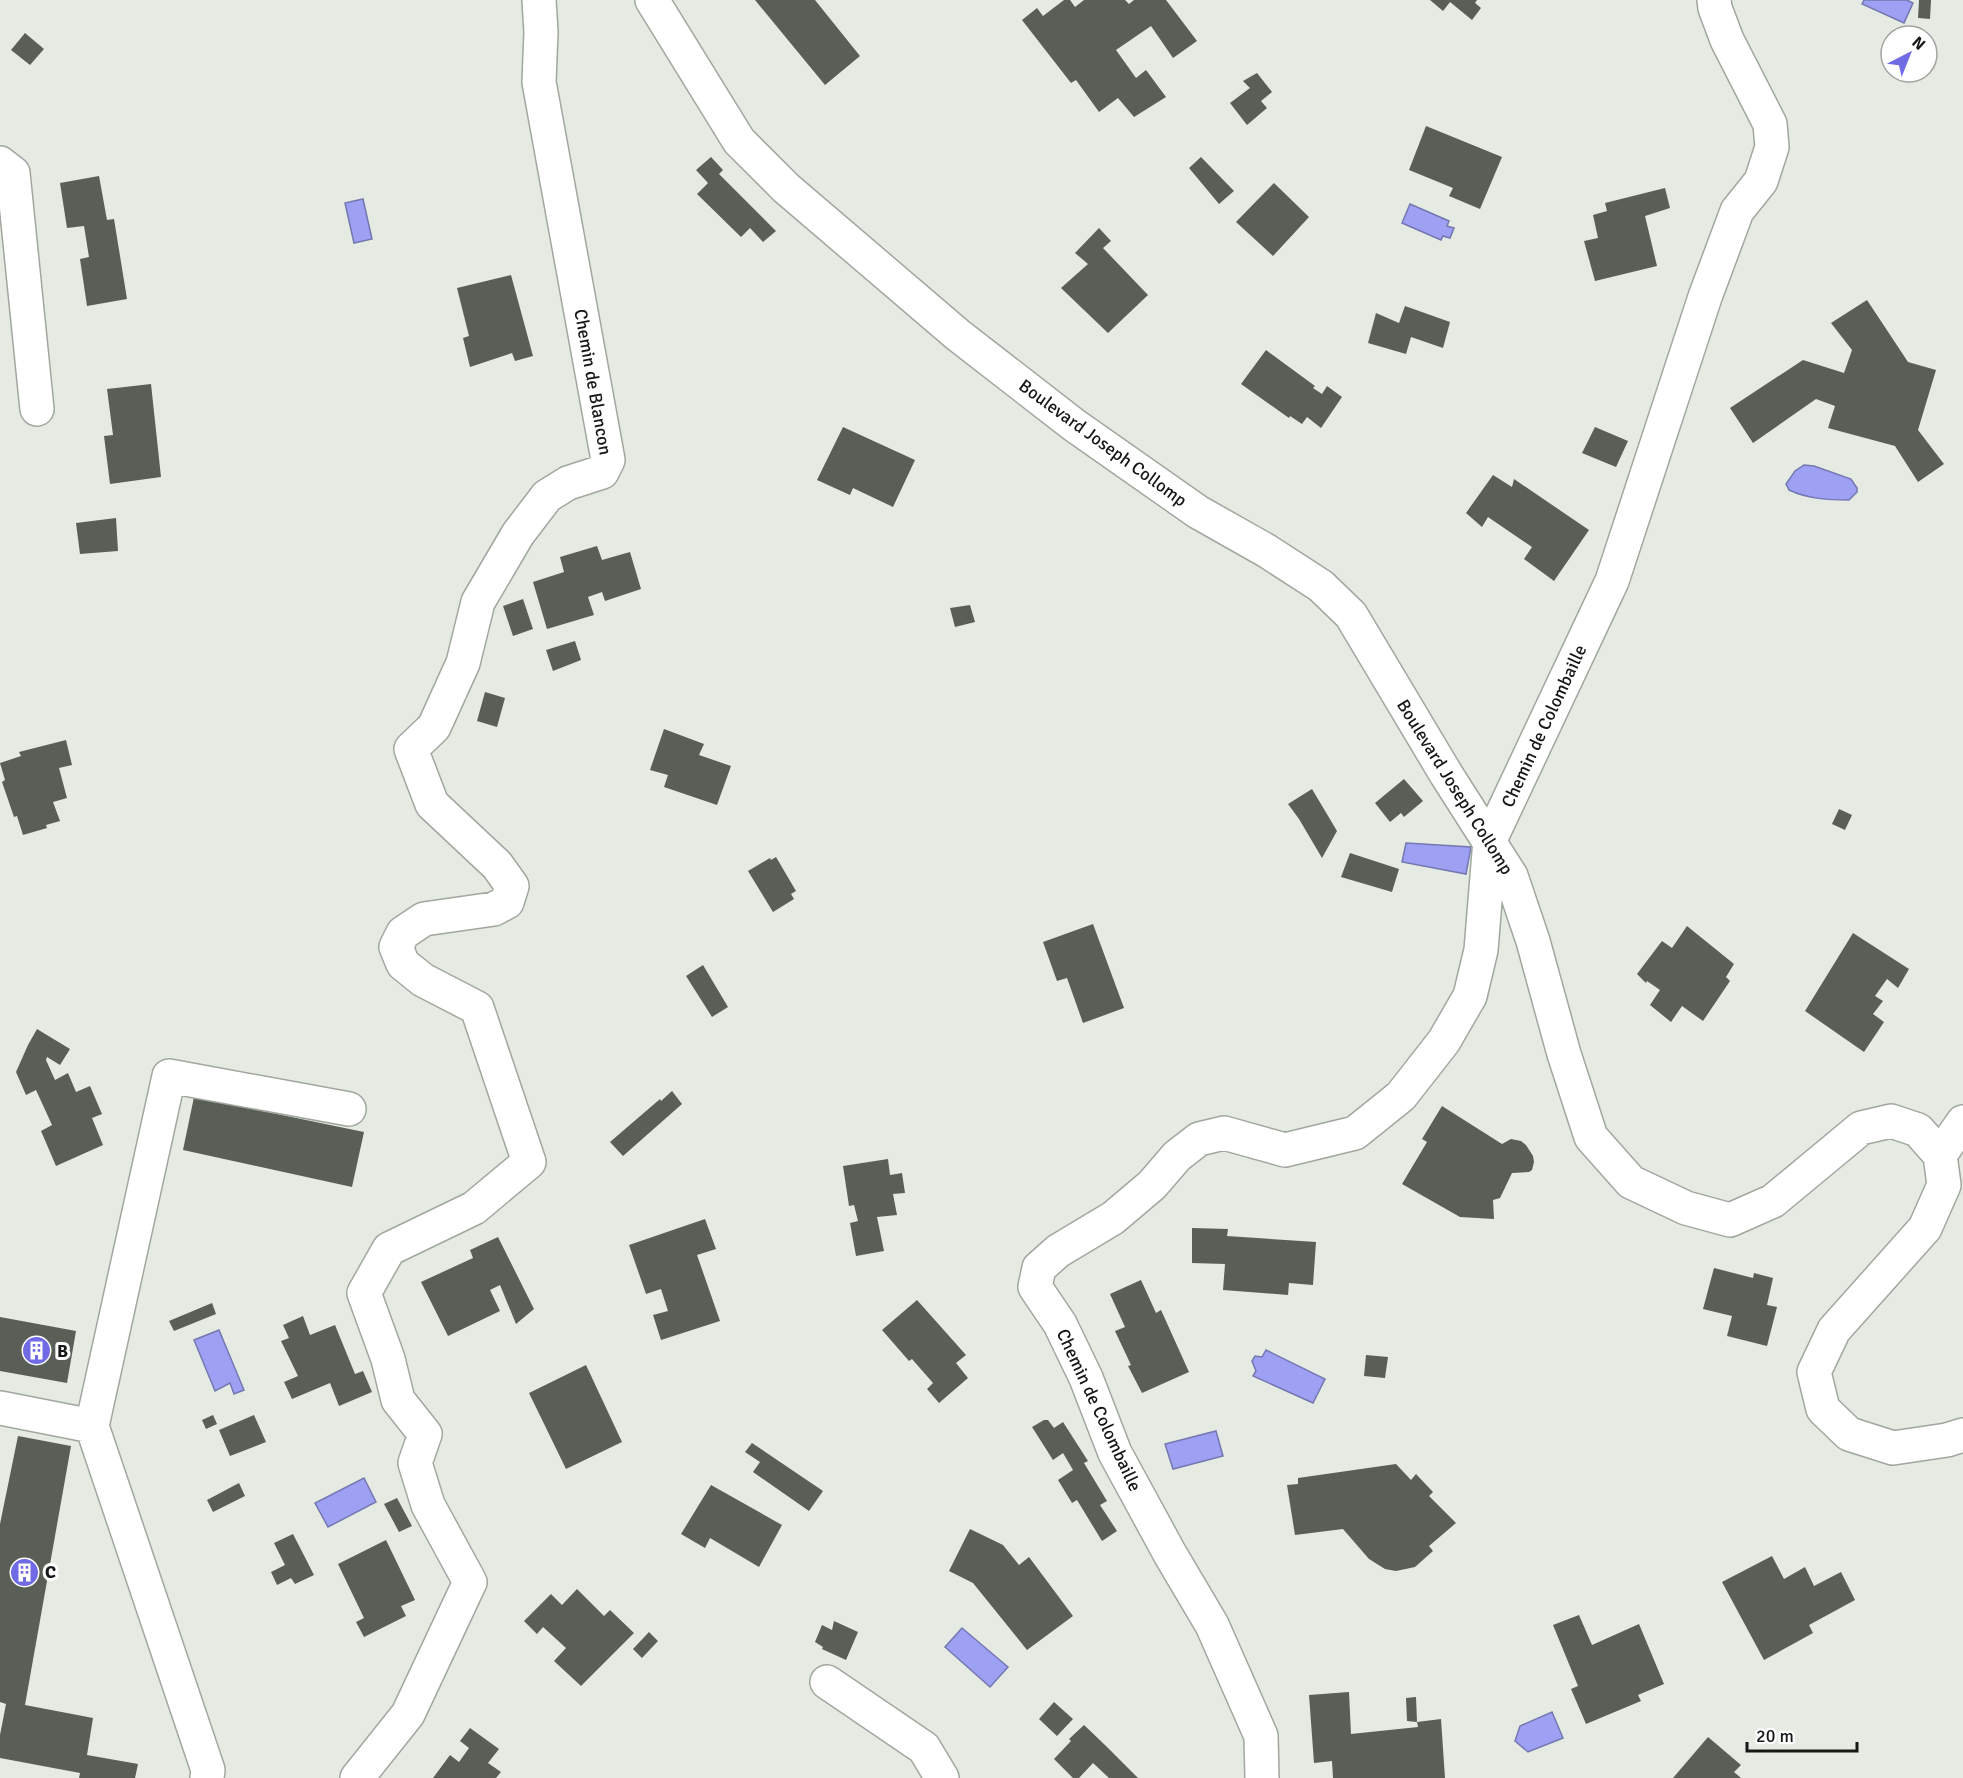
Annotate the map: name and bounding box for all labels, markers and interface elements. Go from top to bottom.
north arrow [1879,24,1939,84]
text: N [1908,32,1929,55]
street label: Chemin de Blancon [569,307,617,457]
street label: Boulevard Joseph Collomp [1015,375,1191,511]
street label: Chemin de Colombaille [1497,641,1591,811]
street label: Boulevard Joseph Collomp [1392,695,1518,879]
street label: Chemin de Colombaille [1052,1325,1146,1495]
building icon: B [20,1335,52,1367]
place label: B [57,1340,68,1362]
building icon: C [8,1556,40,1588]
place label: C [45,1561,56,1583]
scale bar [1747,1715,1856,1753]
text: 20 m [1756,1725,1794,1747]

